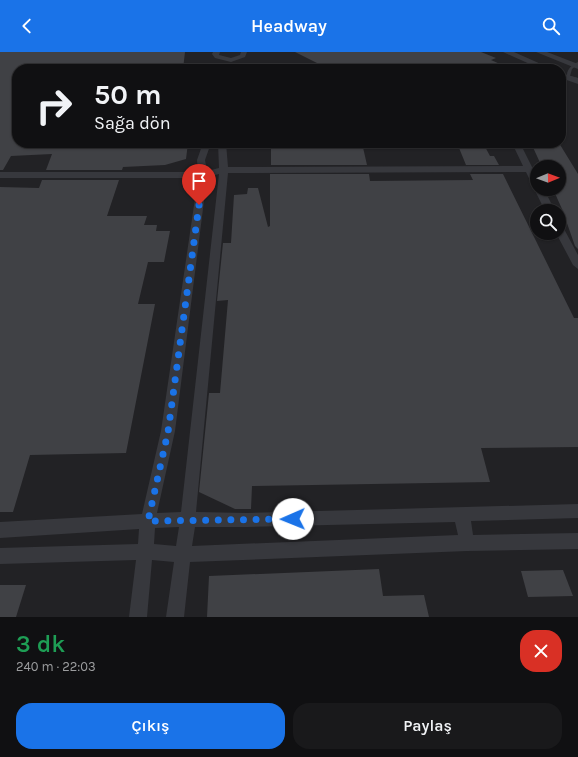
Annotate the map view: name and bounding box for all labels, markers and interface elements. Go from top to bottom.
icon: back [16,15,38,37]
text: Headway [251,15,327,37]
icon: search [540,15,562,37]
text: 50 m [94,78,162,111]
icon: right [28,80,80,132]
text: Sağa dön [94,112,171,134]
north arrow [530,160,566,196]
map controls [530,160,566,240]
pin [182,164,216,205]
icon: arrive [188,170,210,192]
button: search [530,204,566,240]
position arrow [272,498,314,540]
text: 3 dk [16,630,65,658]
button: close [520,630,562,672]
text: 240 m · 22:03 [16,659,96,674]
button: Çıkış [16,703,285,749]
button: Paylaş [293,703,562,749]

